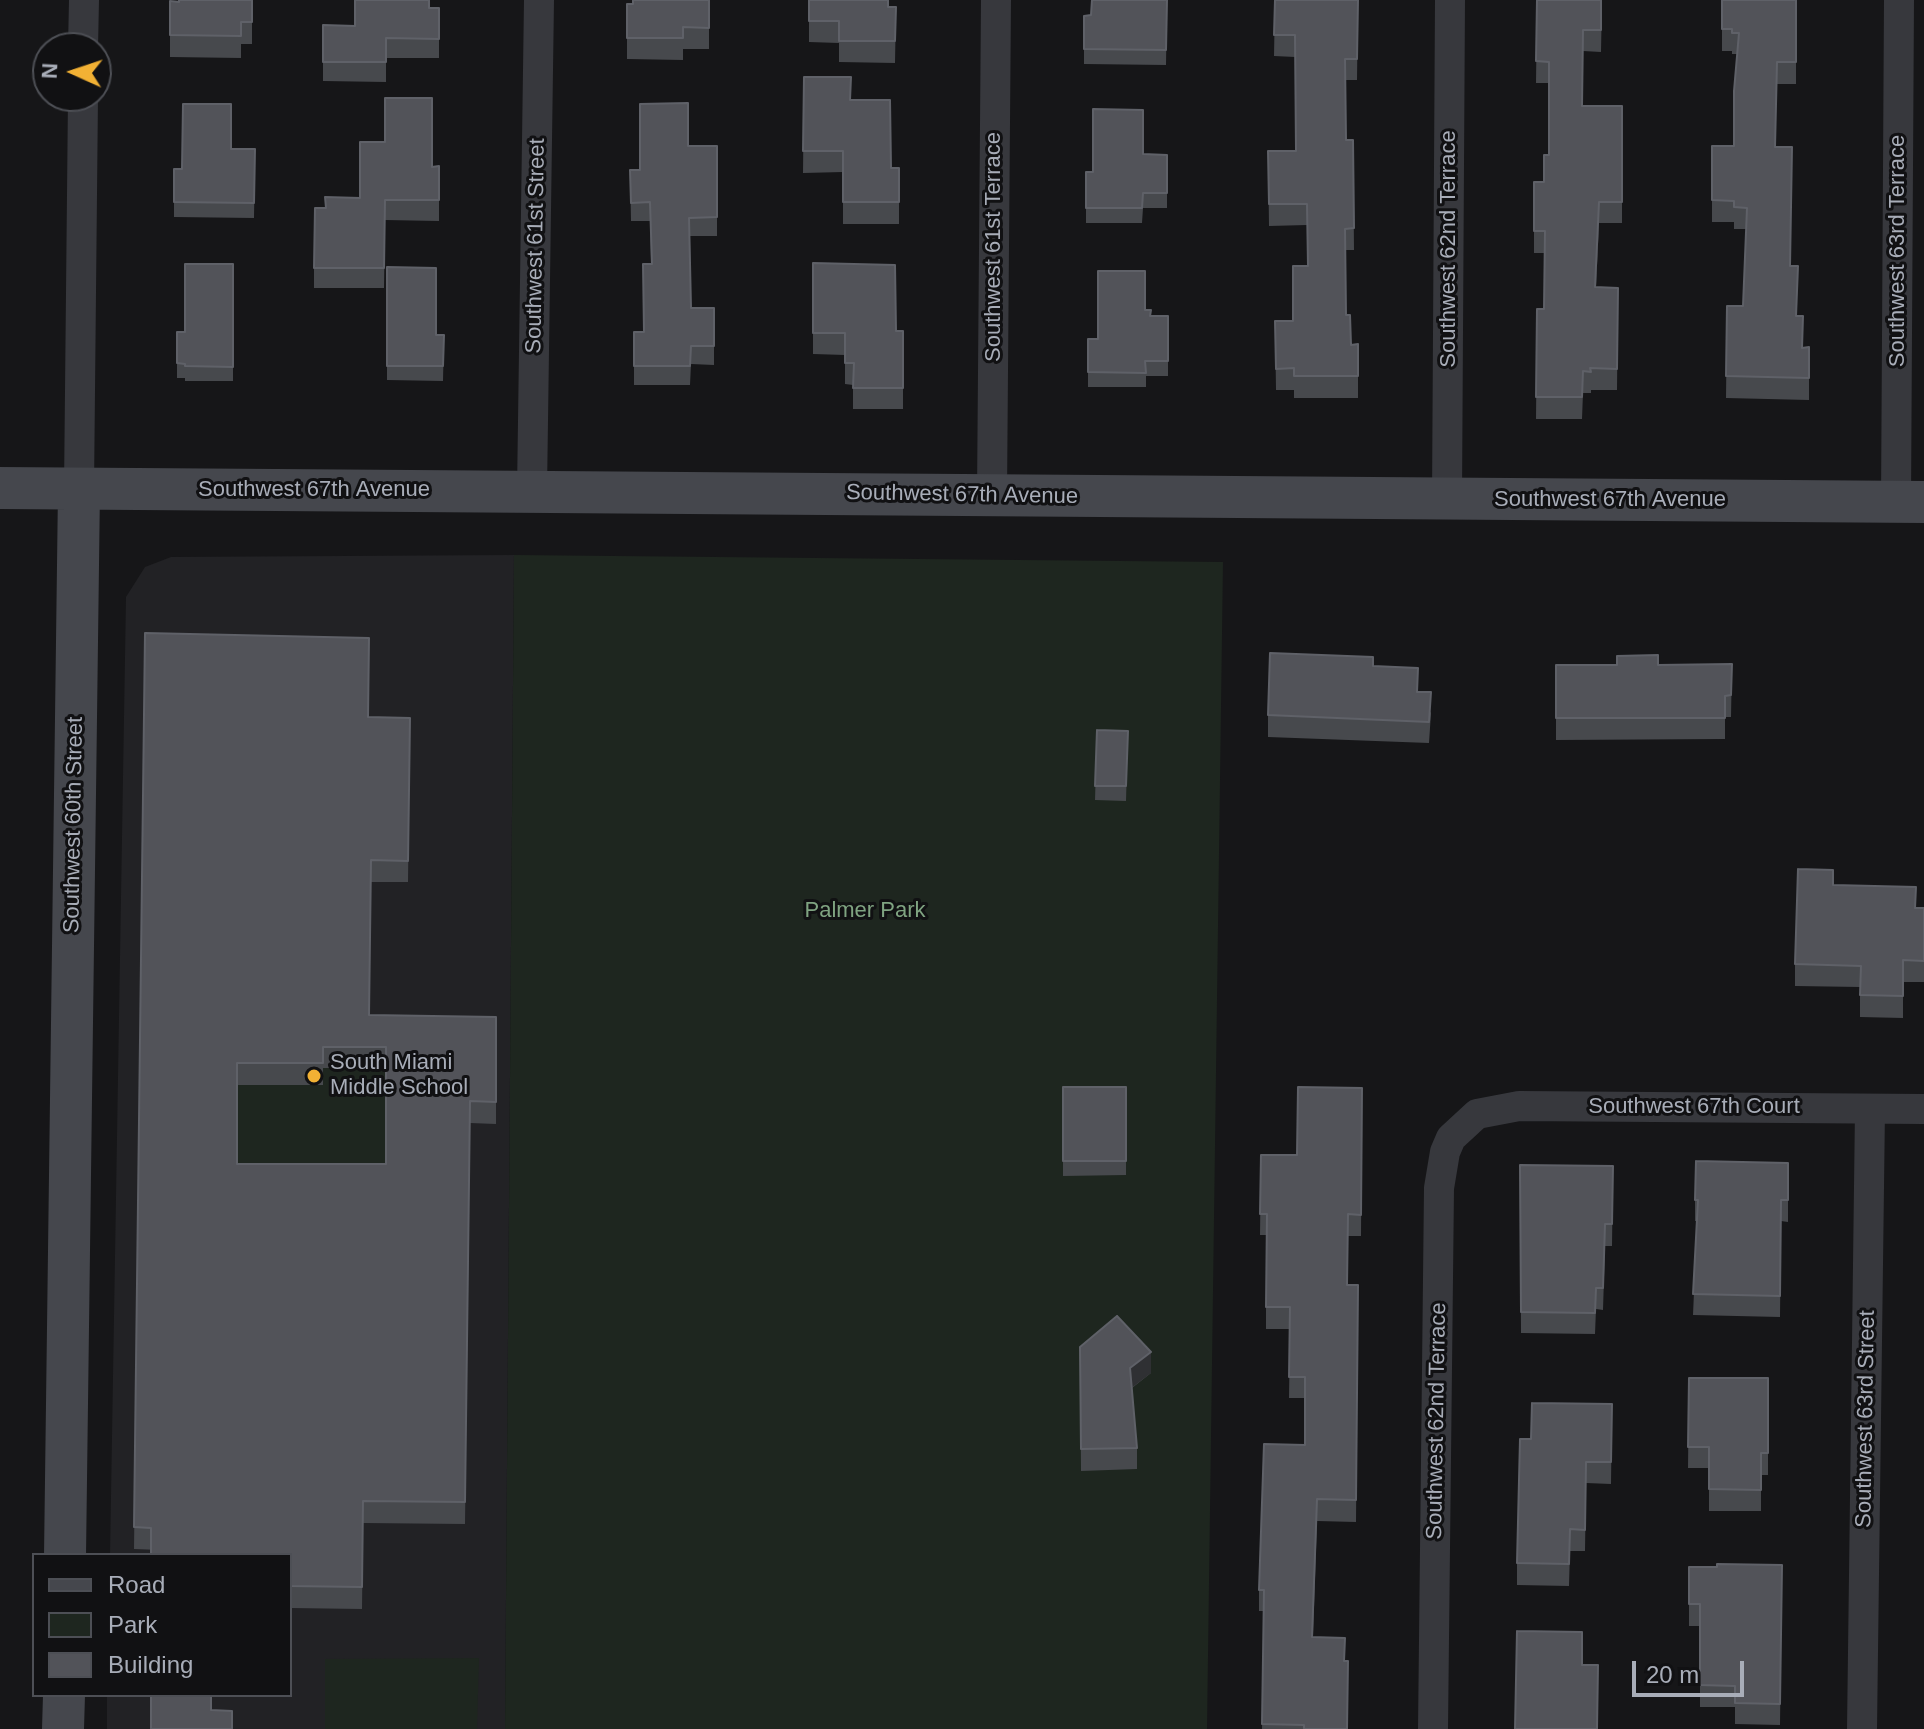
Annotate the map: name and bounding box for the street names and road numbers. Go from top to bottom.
street label: Southwest 62nd Terrace [1436,130,1462,368]
street label: Southwest 61st Terrace [981,132,1007,362]
street label: Southwest 63rd Terrace [1885,135,1911,367]
street label: Southwest 61st Street [521,138,551,354]
street label: Southwest 67th Avenue [198,477,430,503]
street label: Southwest 67th Avenue [846,480,1078,510]
street label: Southwest 67th Avenue [1494,487,1726,513]
street label: Southwest 60th Street [59,717,89,933]
street label: Southwest 67th Court [1588,1094,1800,1120]
street label: Southwest 62nd Terrace [1422,1302,1452,1540]
street label: Southwest 63rd Street [1851,1310,1881,1528]

